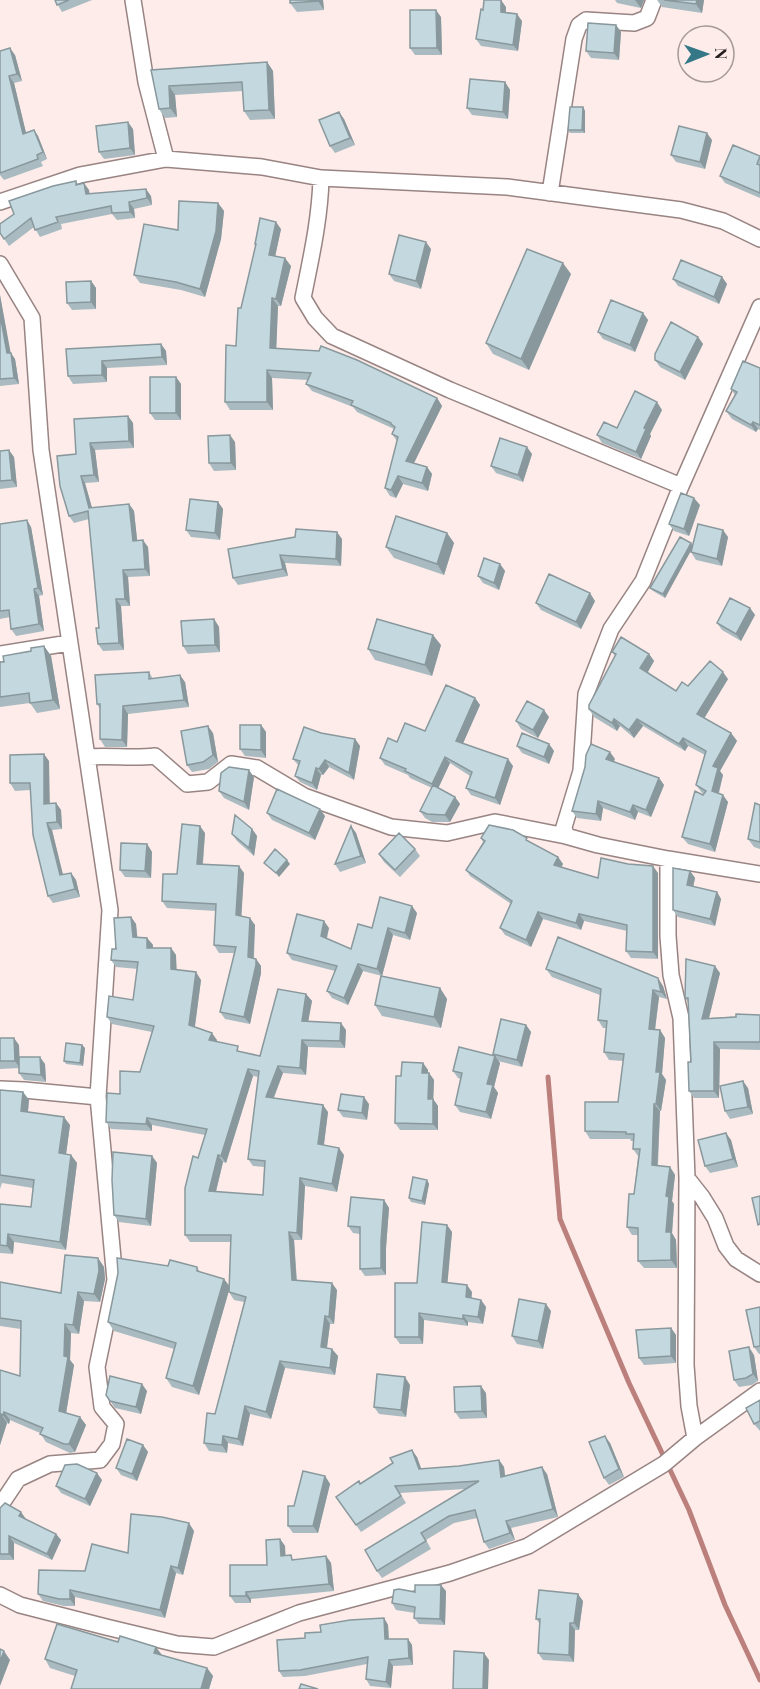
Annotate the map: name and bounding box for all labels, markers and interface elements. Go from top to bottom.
north arrow [676,24,736,84]
text: N [711,48,732,60]

